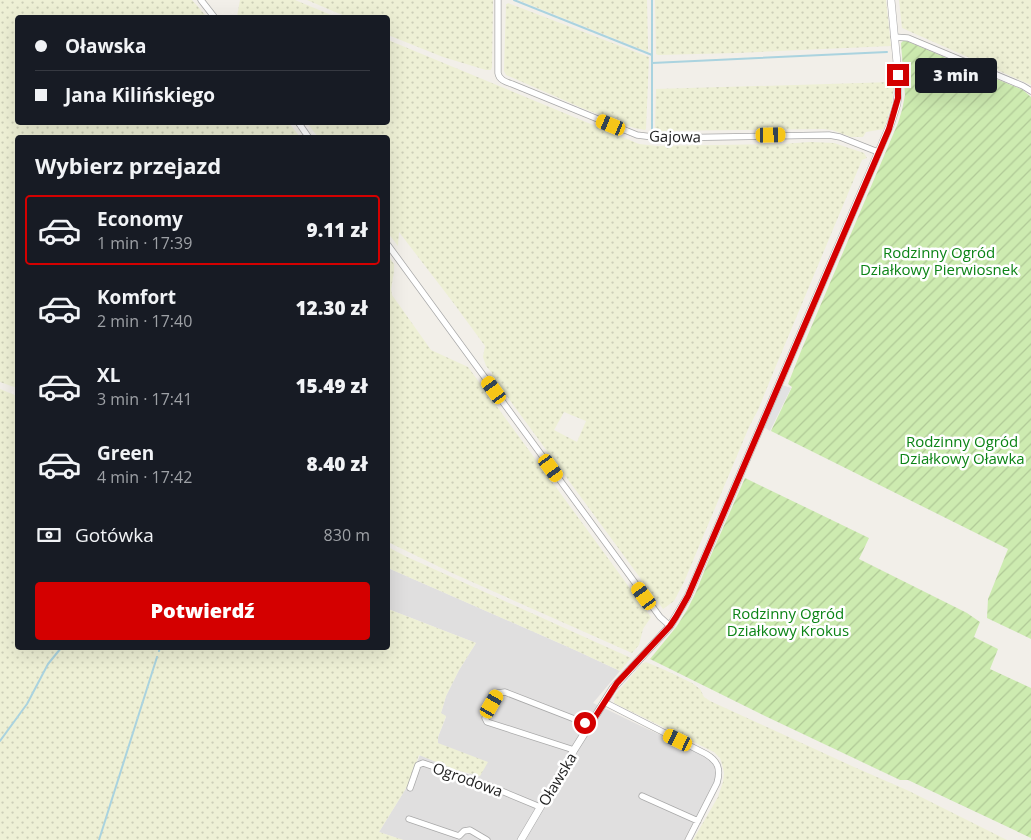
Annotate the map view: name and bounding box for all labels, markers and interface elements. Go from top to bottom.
text: Oławska [65,33,146,59]
callout: 3 min [916,58,998,92]
route end [887,64,909,86]
text: 3 min [933,64,979,86]
text: Jana Kilińskiego [65,82,215,108]
car [594,112,627,138]
street label: Gajowa [649,126,701,146]
car [755,127,786,143]
text: Wybierz przejazd [35,150,221,180]
text: Economy [97,206,183,232]
icon: car [37,208,82,253]
text: 9.11 zł [307,217,368,243]
text: 1 min · 17:39 [97,232,192,254]
park label: Rodzinny Ogród Działkowy Pierwiosnek [860,242,1018,279]
text: Komfort [97,284,176,310]
icon: car [37,286,82,331]
text: 12.30 zł [295,295,368,321]
text: 2 min · 17:40 [97,310,192,332]
text: XL [97,362,120,388]
icon: car [37,364,82,409]
text: 15.49 zł [295,373,368,399]
car [479,373,508,407]
text: 3 min · 17:41 [97,388,192,410]
park label: Rodzinny Ogród Działkowy Oławka [899,431,1025,468]
text: Green [97,440,154,466]
icon: car [37,442,82,487]
text: 8.40 zł [307,451,368,477]
car [536,451,565,485]
text: 4 min · 17:42 [97,466,192,488]
icon: cash [35,521,63,549]
text: Gotówka [75,522,154,548]
text: 830 m [324,524,370,546]
car [629,579,658,613]
button: Potwierdź [35,582,370,640]
park label: Rodzinny Ogród Działkowy Krokus [727,603,849,640]
car [478,687,505,721]
route start [574,712,596,734]
car [661,727,694,753]
street label: Oławska [533,749,581,809]
street label: Ogrodowa [430,757,506,801]

